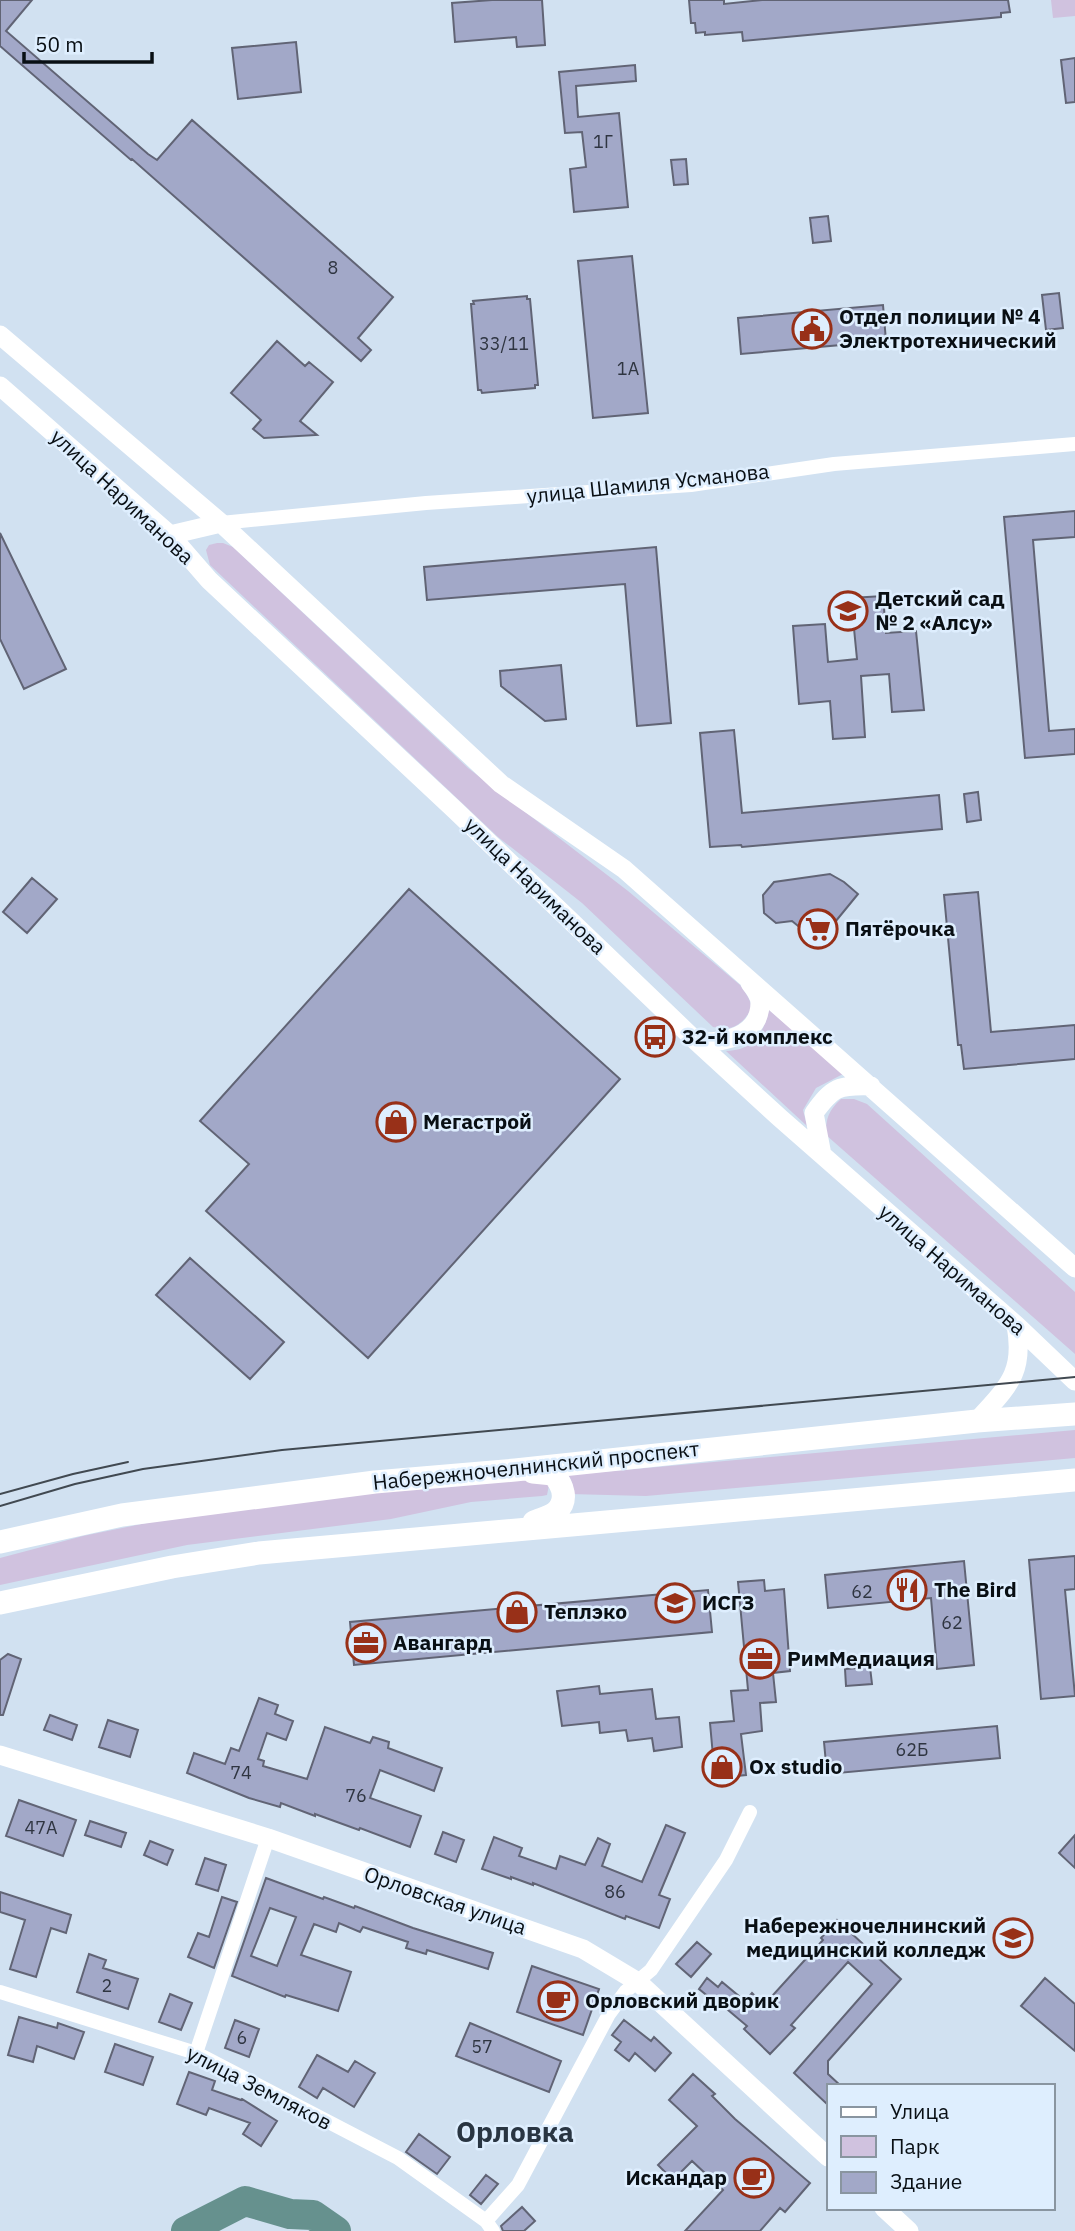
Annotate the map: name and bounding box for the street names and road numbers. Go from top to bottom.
street label: улица Нариманова [45,422,200,570]
street label: улица Шамиля Усманова [525,456,771,510]
street label: улица Нариманова [459,810,612,960]
street label: улица Нариманова [873,1198,1032,1341]
street label: Набережночелнинский проспект [371,1434,701,1496]
street label: Орловская улица [360,1859,530,1941]
street label: улица Земляков [182,2038,337,2136]

